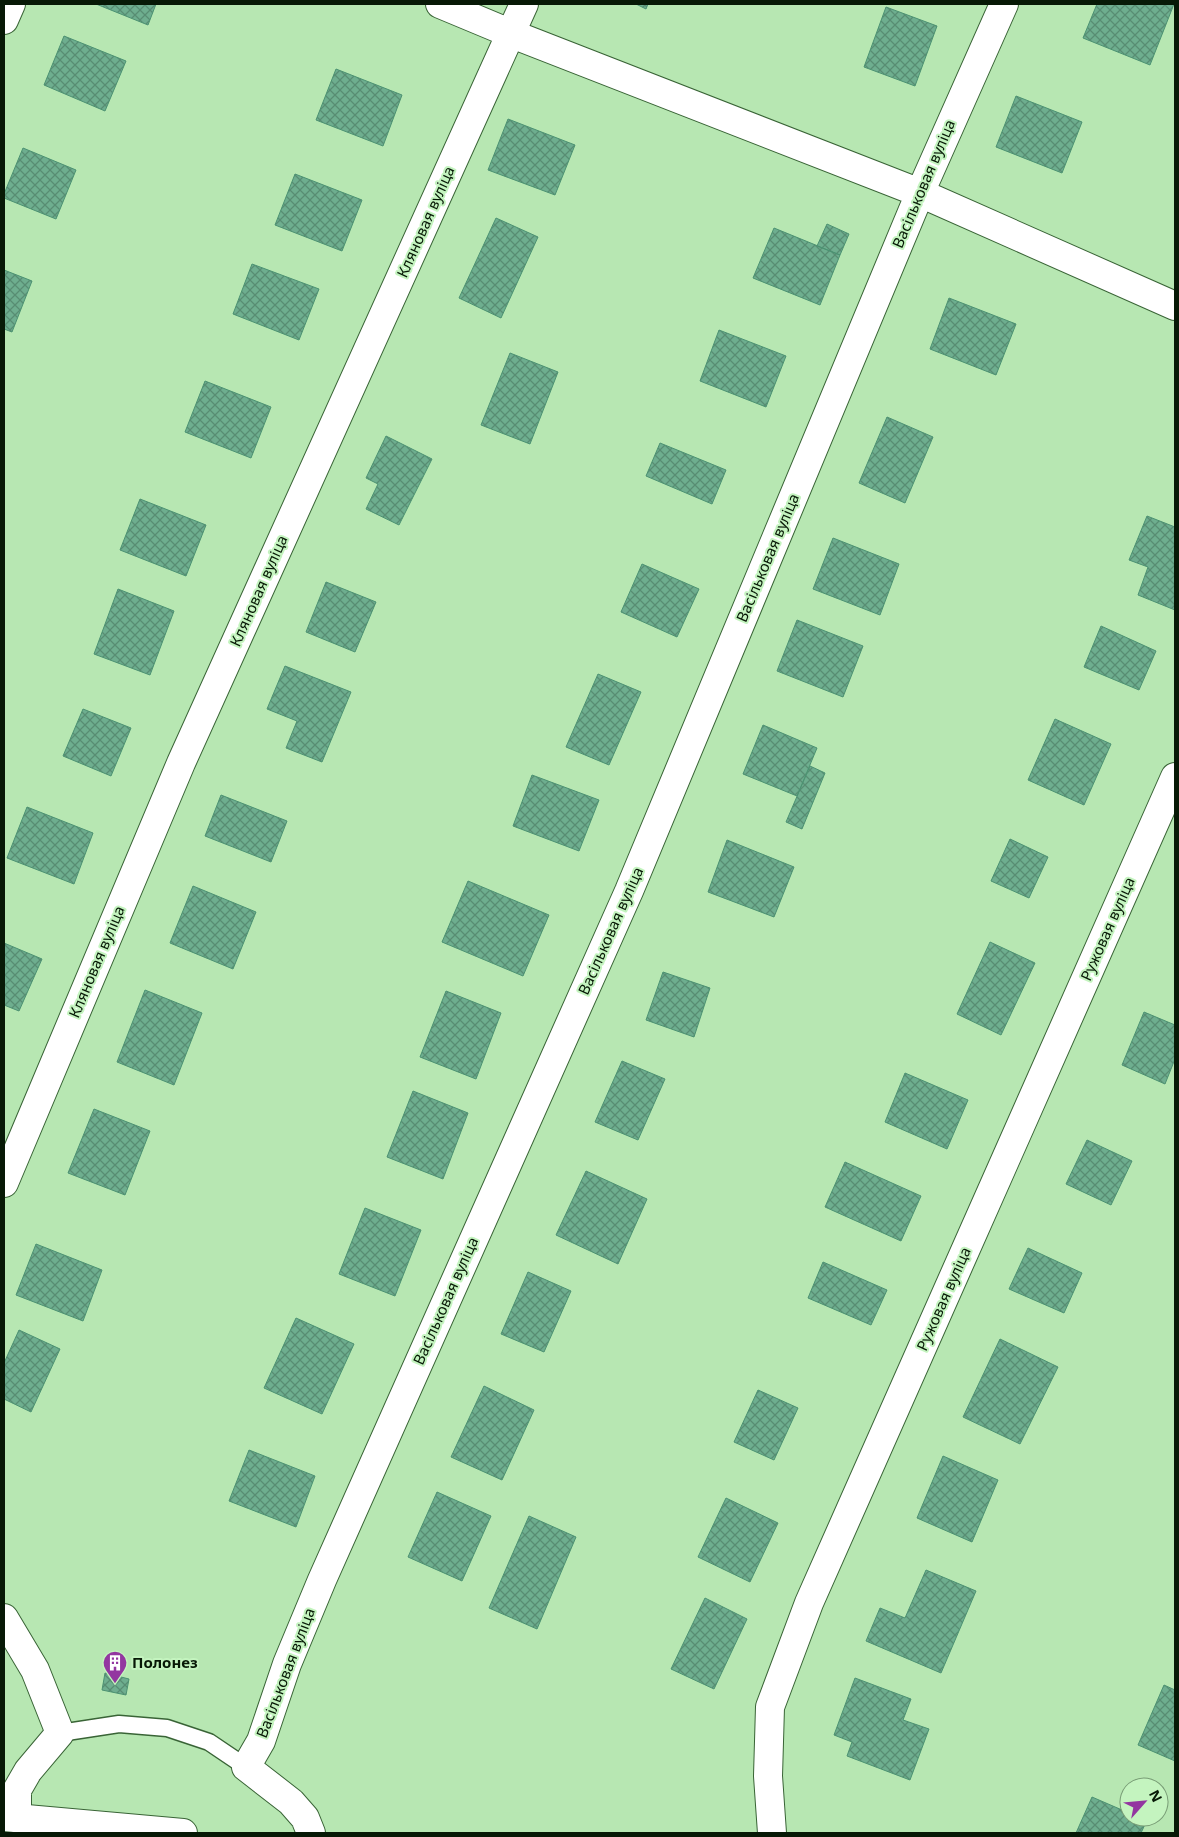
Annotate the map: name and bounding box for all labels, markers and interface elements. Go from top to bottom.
street label: Васільковая вуліца [887,116,959,251]
street label: Кляновая вуліца [392,163,459,280]
street label: Васільковая вуліца [731,490,803,625]
street label: Кляновая вуліца [225,532,292,649]
street label: Васільковая вуліца [573,864,647,998]
street label: Ружовая вуліца [1075,874,1139,984]
street label: Кляновая вуліца [63,903,129,1021]
street label: Васільковая вуліца [408,1234,482,1368]
street label: Ружовая вуліца [911,1244,975,1354]
street label: Васільковая вуліца [251,1605,319,1740]
building icon: Полонез [102,1650,128,1684]
place label: Полонез [132,1652,198,1672]
north arrow [1119,1777,1169,1827]
text: N [1145,1786,1167,1805]

